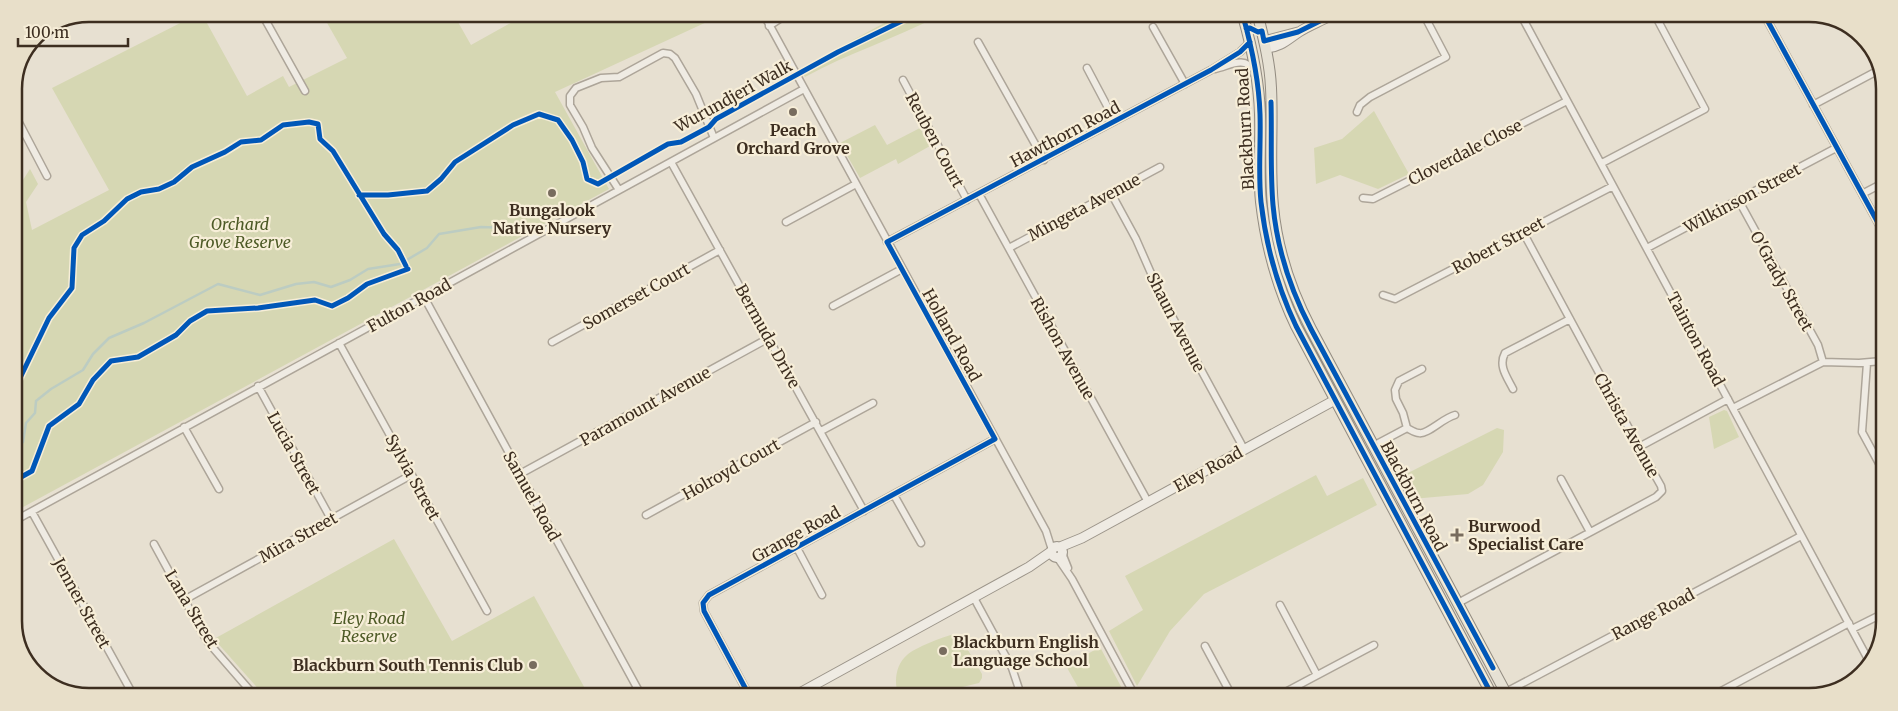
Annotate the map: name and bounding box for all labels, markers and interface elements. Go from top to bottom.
scale bar [18,15,128,47]
text: 100 m [25,23,69,42]
street label: Wurundjeri Walk [670,55,796,137]
street label: Blackburn Road [1232,67,1258,190]
street label: Reuben Court [902,89,969,192]
street label: Hawthorn Road [1007,96,1124,171]
marker: Peach Orchard Grove [787,106,799,118]
street label: Cloverdale Close [1405,115,1525,189]
place label: Peach Orchard Grove [736,120,850,158]
street label: Wilkinson Street [1679,158,1804,238]
street label: Mingeta Avenue [1024,169,1144,245]
marker: Bungalook Native Nursery [546,187,558,199]
place label: Bungalook Native Nursery [493,200,612,238]
street label: Robert Street [1448,212,1548,278]
park label: Orchard Grove Reserve [189,214,291,252]
street label: O'Grady Street [1746,228,1818,335]
street label: Somerset Court [579,258,694,334]
street label: Shaun Avenue [1142,269,1210,375]
street label: Fulton Road [364,274,455,336]
street label: Bermuda Drive [731,280,805,392]
street label: Holland Road [918,285,986,385]
street label: Tainton Road [1663,289,1729,390]
street label: Rishon Avenue [1027,293,1099,403]
street label: Paramount Avenue [576,362,714,450]
street label: Christa Avenue [1590,369,1664,481]
street label: Lucia Street [263,408,325,498]
street label: Sylvia Street [381,430,445,524]
street label: Holroyd Court [679,434,784,504]
street label: Blackburn Road [1377,437,1452,555]
street label: Eley Road [1170,442,1246,496]
street label: Samuel Road [499,448,565,545]
street label: Grange Road [748,501,844,566]
street label: Mira Street [255,507,341,567]
place label: Burwood Specialist Care [1468,516,1584,554]
marker: Burwood Specialist Care [1450,528,1464,542]
street label: Jenner Street [48,553,115,652]
street label: Lana Street [161,566,224,652]
street label: Range Road [1608,584,1698,644]
park label: Eley Road Reserve [333,608,406,646]
place label: Blackburn English Language School [953,632,1099,670]
marker: Blackburn English Language School [937,645,949,657]
place label: Blackburn South Tennis Club [293,655,523,675]
marker: Blackburn South Tennis Club [527,659,539,671]

